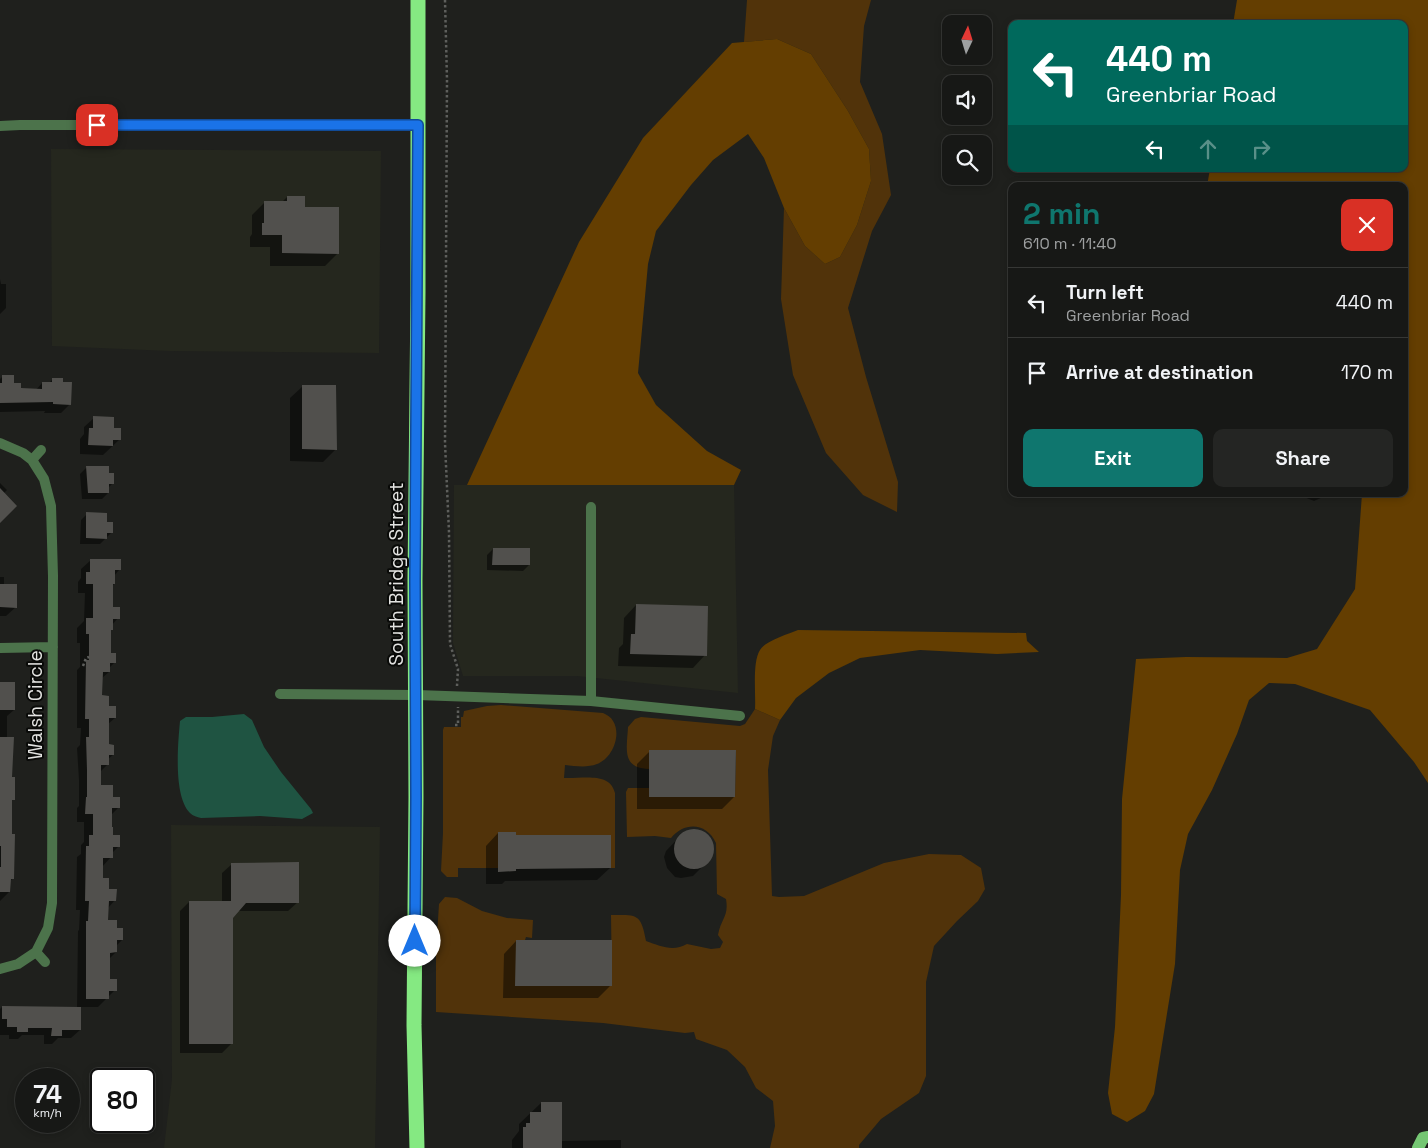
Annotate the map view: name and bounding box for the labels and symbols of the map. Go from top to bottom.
north arrow [942,15,992,65]
pin [76,104,118,146]
street label: South Bridge Street [384,482,409,666]
street label: Walsh Circle [23,650,48,760]
position arrow [388,914,440,966]
speed limit sign: 80 [90,1068,155,1133]

